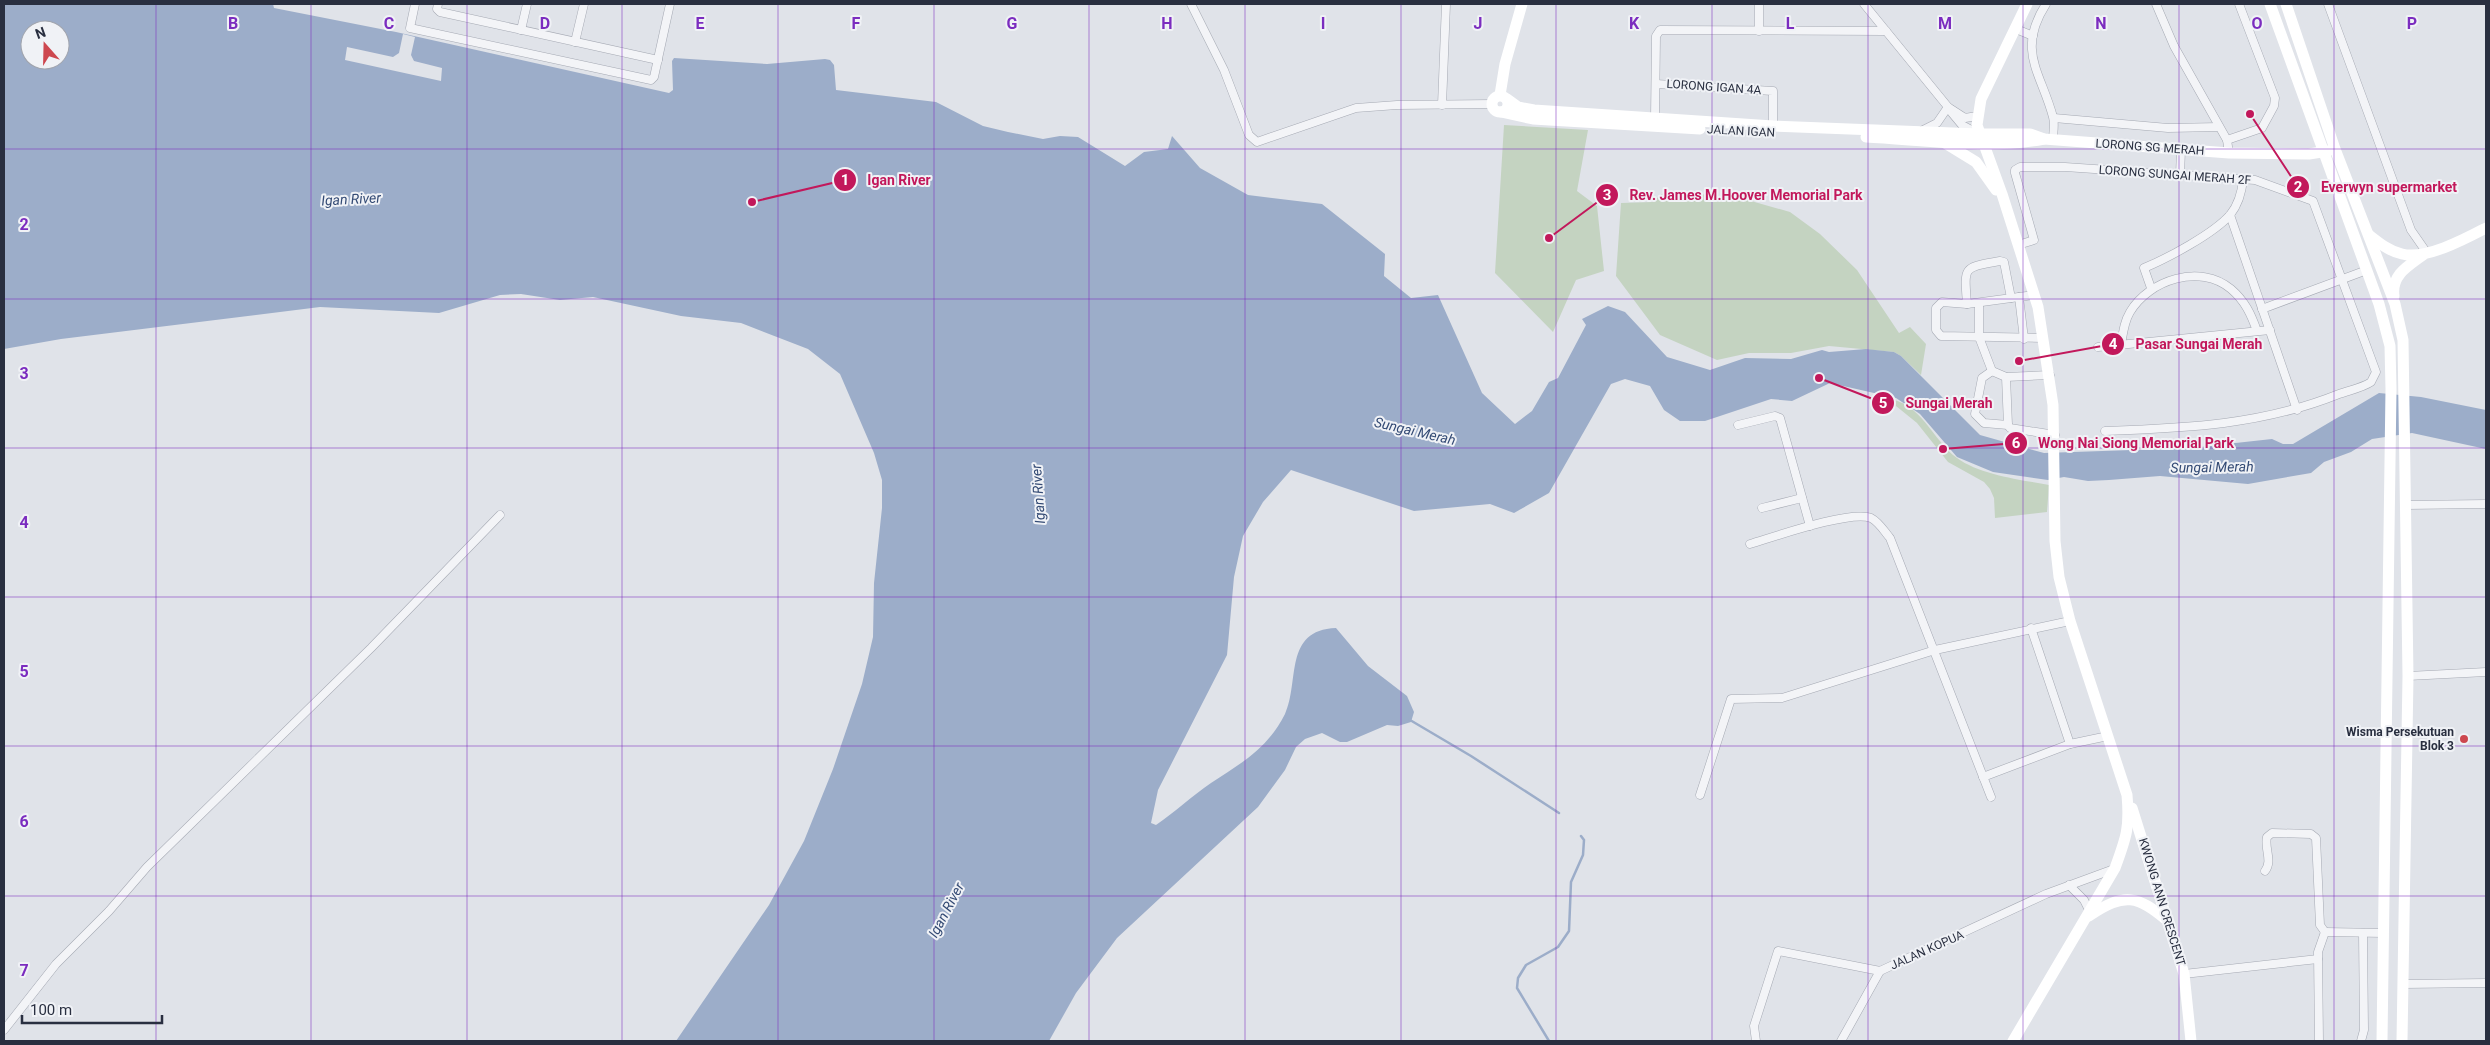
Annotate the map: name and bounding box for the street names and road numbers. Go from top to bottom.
street label: LORONG IGAN 4A [1666,77,1762,97]
street label: JALAN IGAN [1707,122,1775,140]
street label: LORONG SG MERAH [2095,136,2205,158]
street label: LORONG SUNGAI MERAH 2F [2098,163,2252,187]
street label: KWONG ANN CRESCENT [2136,836,2188,968]
street label: JALAN KOPUA [1888,927,1966,972]

